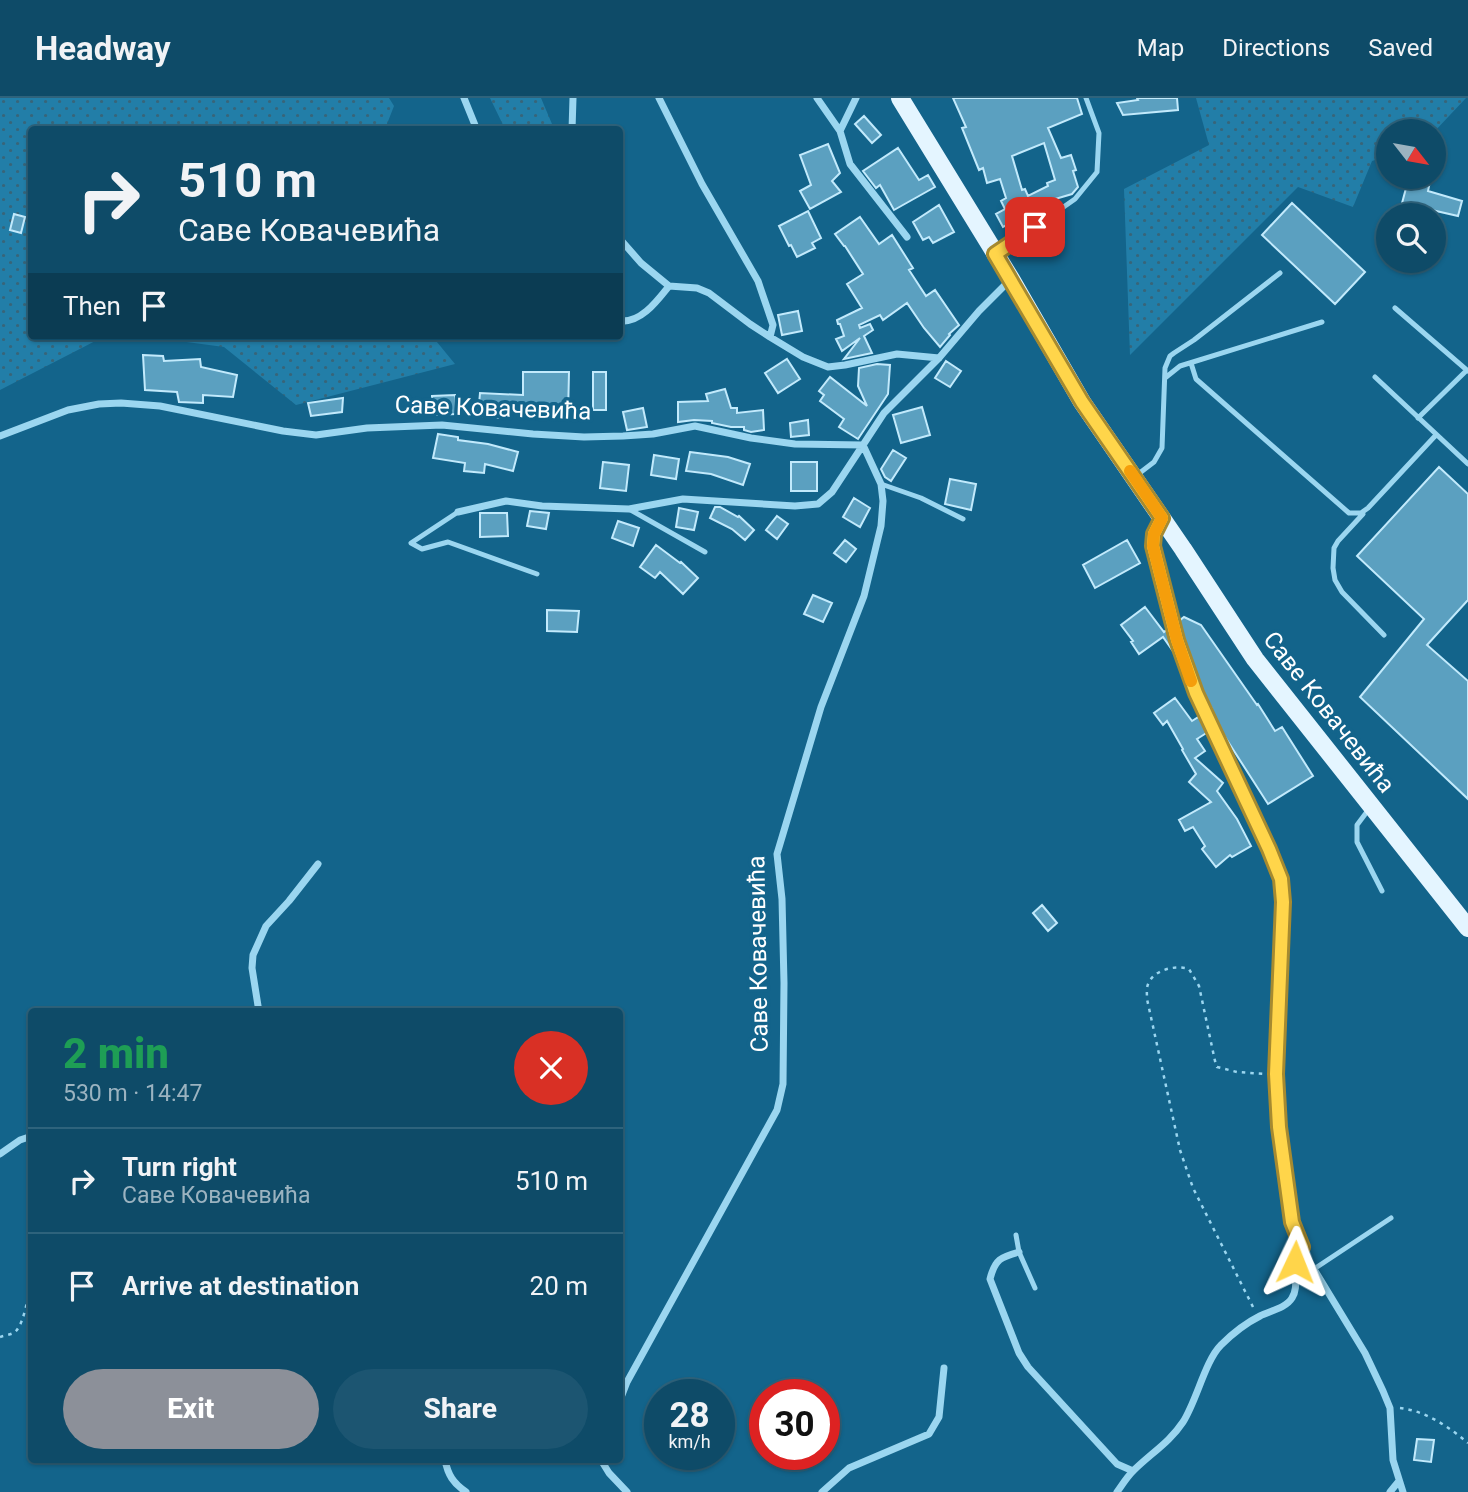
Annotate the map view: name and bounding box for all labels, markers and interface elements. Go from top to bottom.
text: Headway [35,29,171,68]
text: Map [1137,34,1184,62]
text: Directions [1222,34,1330,62]
text: Saved [1368,34,1433,62]
north arrow [1376,119,1446,189]
map controls [1376,119,1446,273]
text: 510 m [178,152,317,209]
icon: right [63,154,154,245]
pin [1005,197,1065,257]
button: search [1376,203,1446,273]
icon: arrive [1016,208,1054,246]
text: Саве Ковачевића [178,211,440,249]
icon: arrive [135,287,173,325]
text: Then [63,291,121,321]
street label: Саве Ковачевића [394,391,592,425]
street label: Саве Ковачевића [1257,626,1401,798]
street label: Саве Ковачевића [742,855,774,1053]
text: 2 min [63,1029,169,1078]
button: close [514,1031,588,1105]
text: 530 m · 14:47 [63,1080,202,1107]
text: Turn right [122,1152,237,1182]
icon: right [63,1162,101,1200]
text: 510 m [515,1166,588,1196]
text: Саве Ковачевића [122,1182,310,1209]
position arrow [1258,1225,1332,1299]
icon: arrive [63,1267,101,1305]
text: Arrive at destination [122,1271,359,1301]
text: 20 m [530,1271,588,1301]
button: Exit [63,1369,319,1449]
button: Share [333,1369,588,1449]
speed limit sign: 30 [749,1379,840,1470]
text: 28 [669,1395,710,1436]
text: km/h [668,1431,711,1452]

